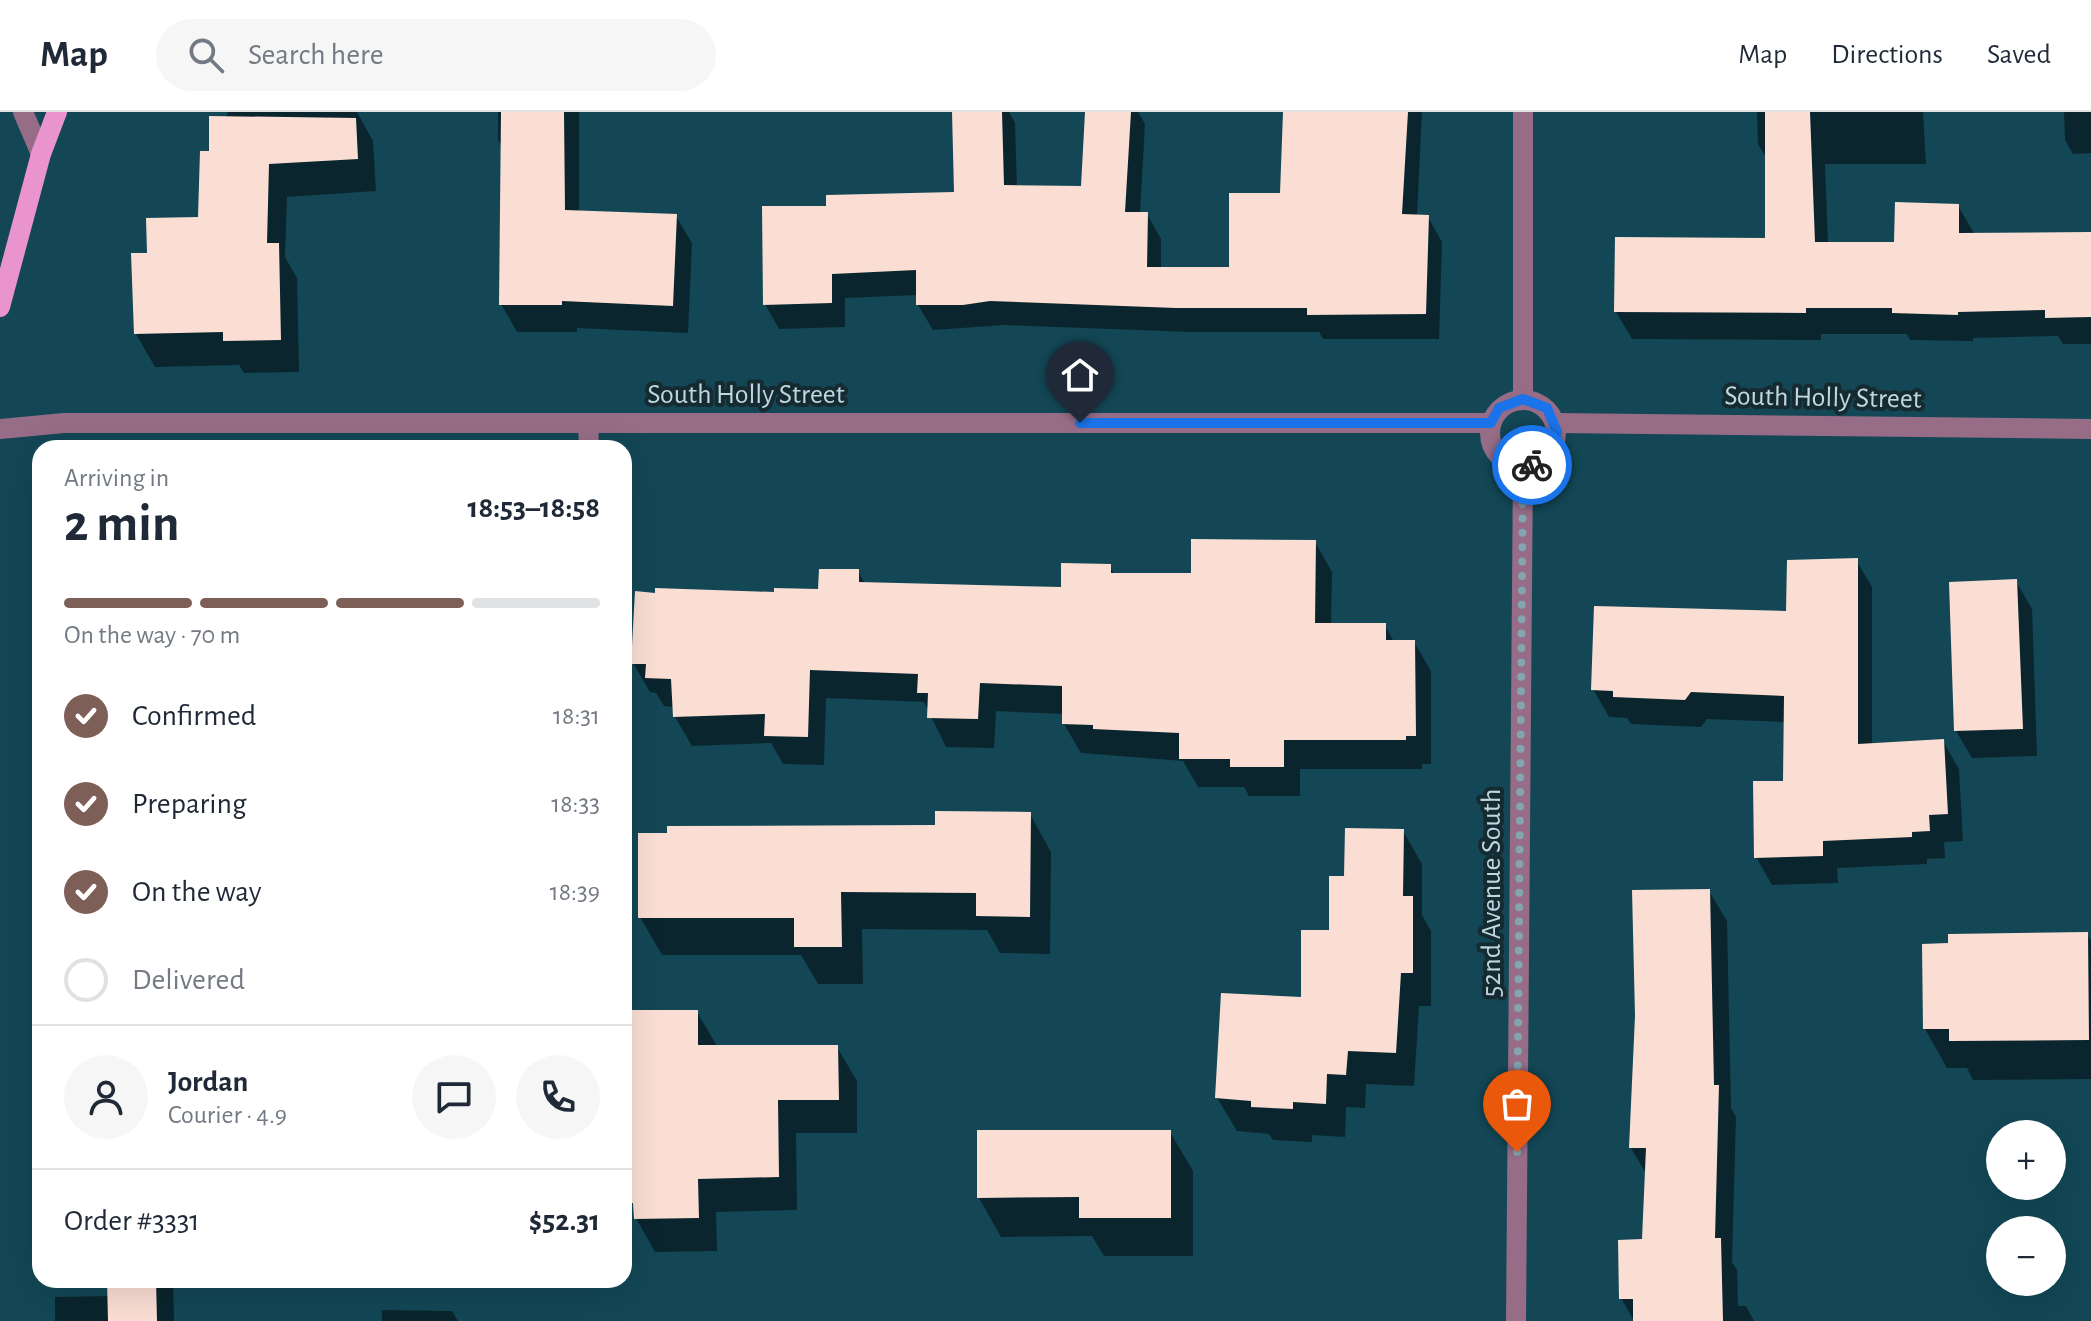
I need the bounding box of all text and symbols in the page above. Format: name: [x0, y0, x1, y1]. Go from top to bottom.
search box: [156, 19, 716, 91]
icon: search: [184, 33, 228, 77]
text: Map: [40, 36, 108, 74]
text: Search here: [248, 40, 384, 70]
text: Map: [1738, 41, 1787, 69]
text: Directions: [1831, 41, 1943, 69]
text: Saved: [1987, 41, 2051, 69]
pin: [1046, 341, 1114, 423]
icon: home: [1058, 353, 1102, 397]
street label: South Holly Street: [647, 381, 845, 409]
street label: South Holly Street: [1724, 382, 1922, 414]
courier: [1492, 425, 1572, 505]
icon: bike: [1510, 443, 1554, 487]
text: Arriving in: [64, 465, 169, 491]
text: 18:53–18:58: [468, 493, 600, 523]
text: 2 min: [64, 498, 179, 550]
text: On the way · 70 m: [64, 622, 240, 648]
icon: check: [64, 694, 108, 738]
text: Confirmed: [132, 701, 256, 731]
text: 18:31: [553, 703, 600, 729]
icon: check: [64, 782, 108, 826]
text: Preparing: [132, 789, 247, 819]
street label: 52nd Avenue South: [1478, 789, 1506, 997]
text: 18:33: [551, 791, 600, 817]
icon: check: [64, 870, 108, 914]
text: On the way: [132, 877, 261, 907]
text: 18:39: [550, 879, 600, 905]
text: Delivered: [132, 965, 245, 995]
button: person: [64, 1055, 148, 1139]
button: chat: [412, 1055, 496, 1139]
button: phone: [516, 1055, 600, 1139]
text: Jordan: [168, 1067, 248, 1097]
pin: [1483, 1070, 1551, 1152]
icon: bag: [1495, 1082, 1539, 1126]
text: Courier · 4.9: [168, 1102, 287, 1128]
map controls: [1986, 1120, 2066, 1296]
button: +: [1986, 1120, 2066, 1200]
text: Order #3331: [64, 1206, 200, 1236]
text: $52.31: [529, 1206, 600, 1236]
button: −: [1986, 1216, 2066, 1296]

